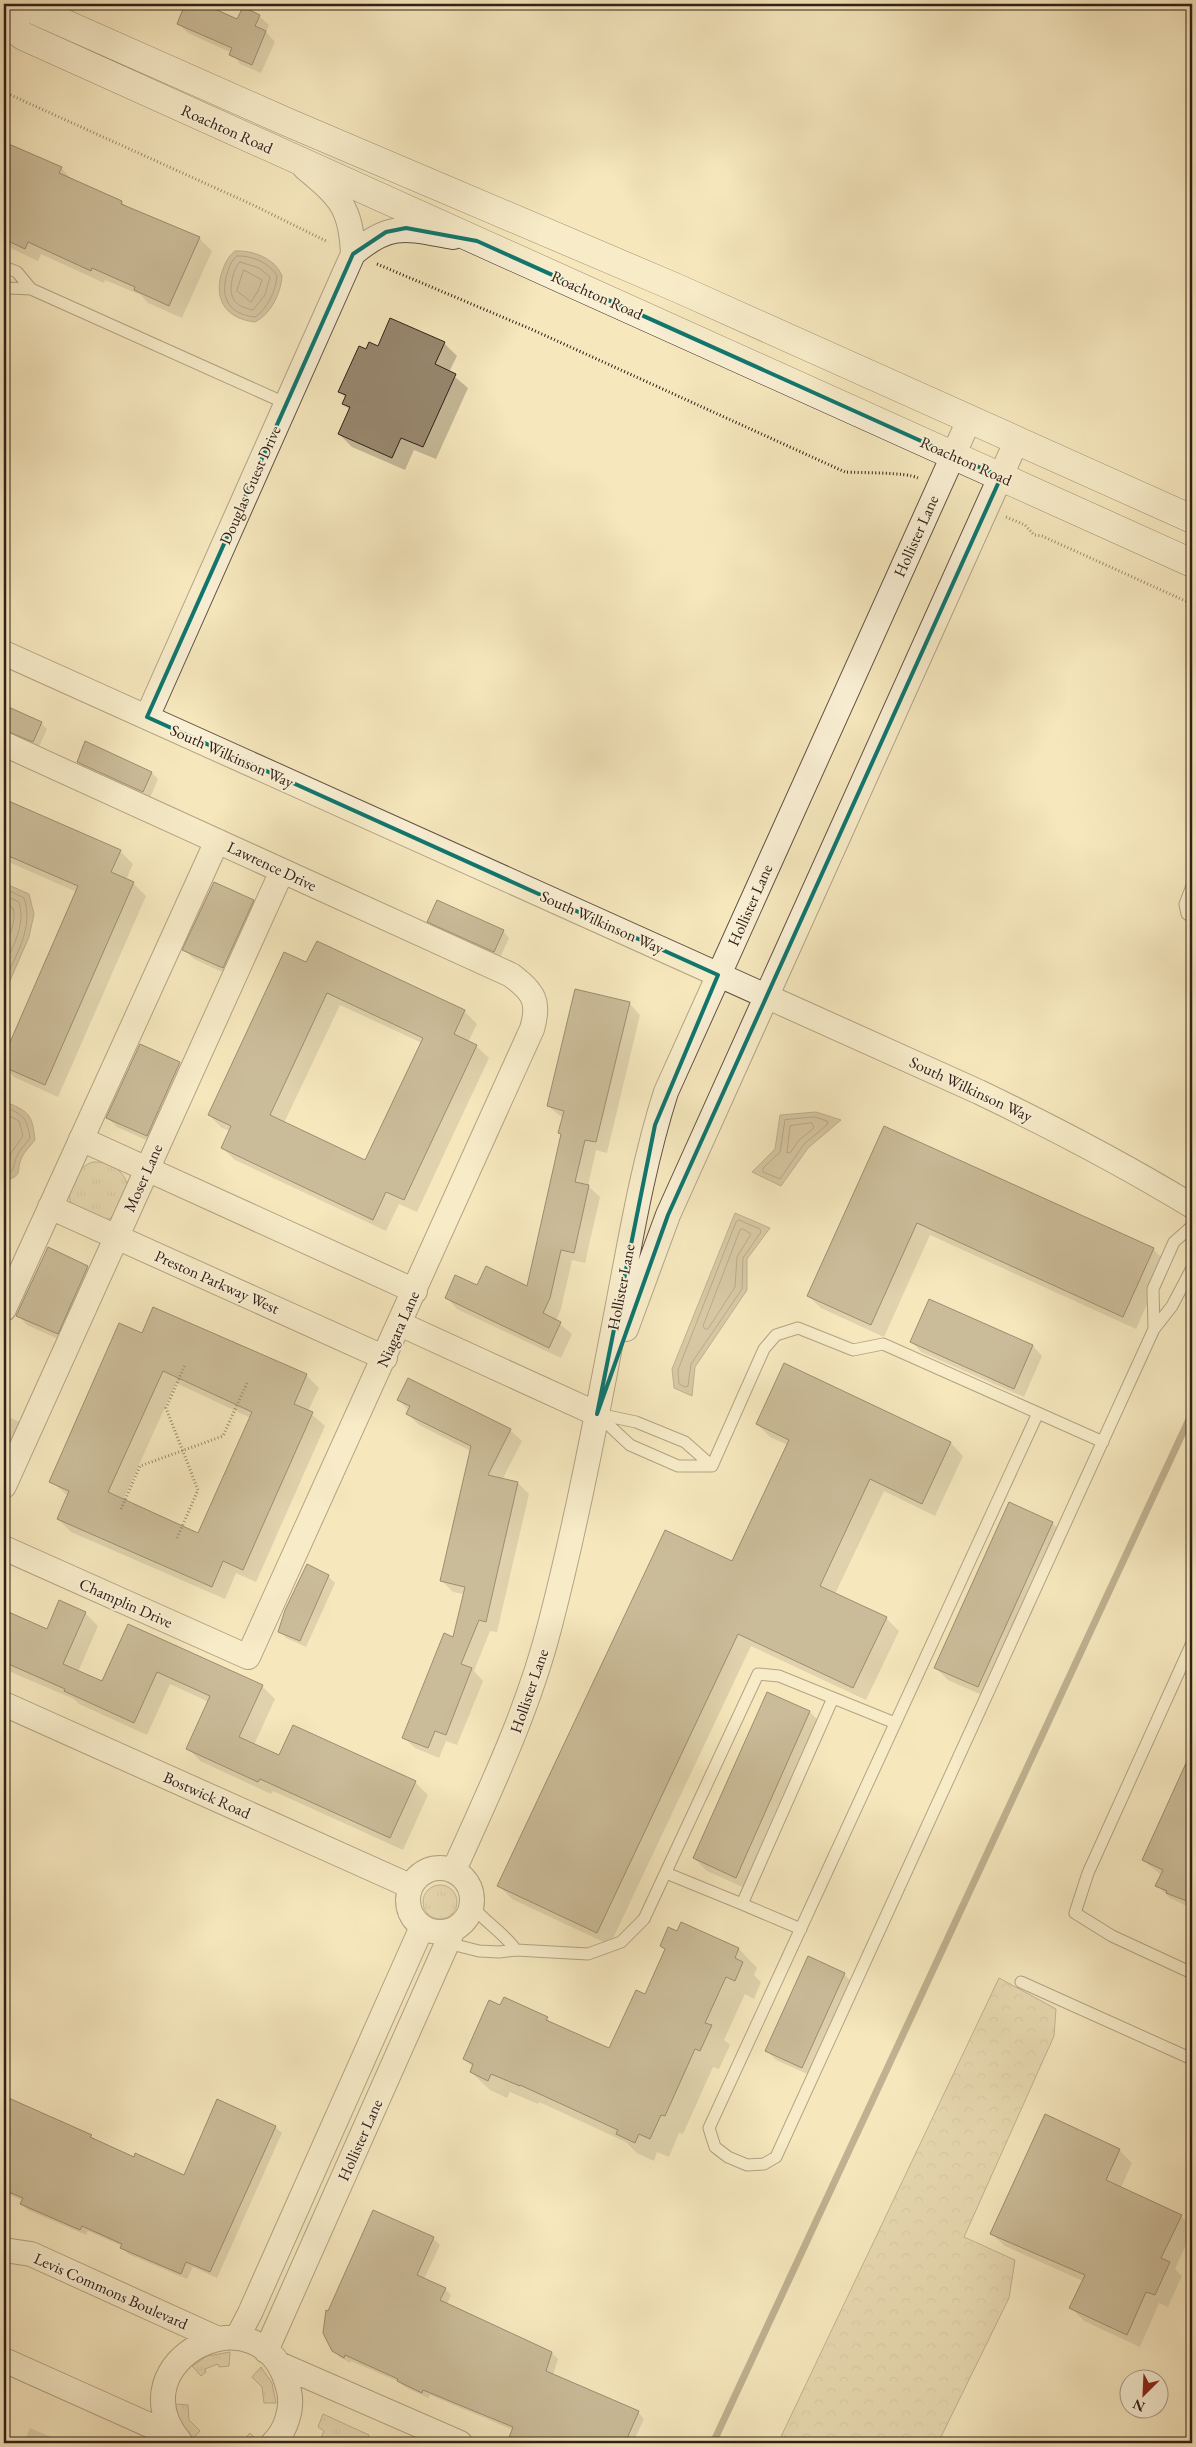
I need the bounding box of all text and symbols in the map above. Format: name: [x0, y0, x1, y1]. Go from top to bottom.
street label: Roachton Road: [178, 99, 277, 159]
street label: Roachton Road: [548, 265, 647, 325]
street label: Douglas Guest Drive: [214, 422, 286, 548]
street label: Roachton Road: [917, 431, 1016, 491]
street label: Hollister Lane: [889, 492, 943, 580]
street label: South Wilkinson Way: [167, 719, 298, 793]
street label: Lawrence Drive: [224, 836, 320, 896]
street label: Hollister Lane: [723, 861, 777, 949]
street label: South Wilkinson Way: [537, 885, 668, 959]
street label: South Wilkinson Way: [906, 1051, 1037, 1127]
street label: Moser Lane: [119, 1141, 167, 1215]
street label: Hollister Lane: [602, 1242, 640, 1332]
street label: Preston Parkway West: [151, 1245, 283, 1319]
street label: Niagara Lane: [372, 1287, 424, 1371]
street label: Champlin Drive: [76, 1573, 176, 1633]
street label: Hollister Lane: [505, 1646, 553, 1736]
street label: Bostwick Road: [160, 1766, 255, 1824]
street label: Hollister Lane: [333, 2096, 387, 2184]
street label: Levis Commons Boulevard: [31, 2248, 192, 2335]
north arrow: [1118, 2370, 1168, 2420]
text: N: [1129, 2395, 1148, 2416]

